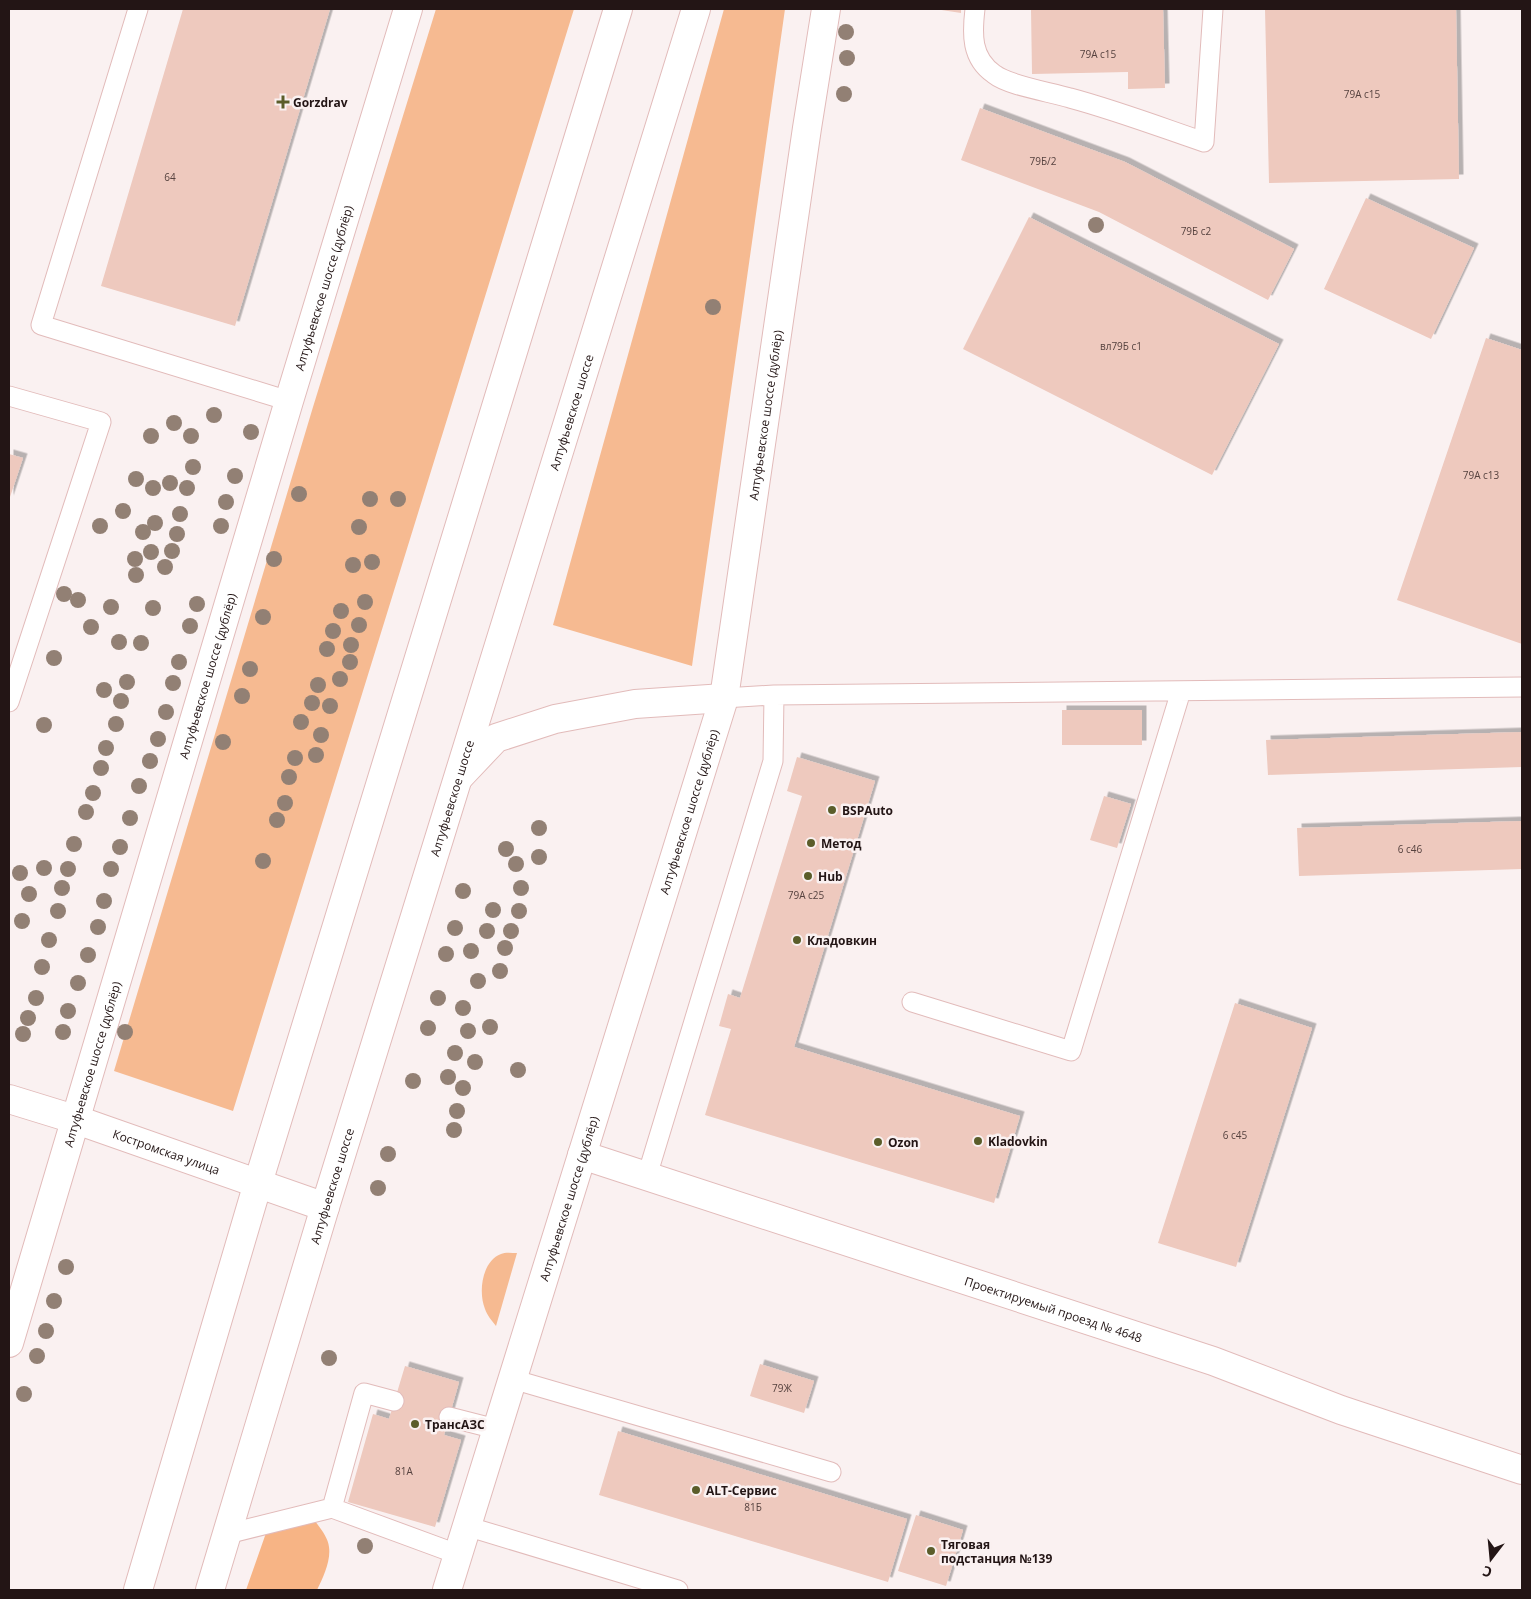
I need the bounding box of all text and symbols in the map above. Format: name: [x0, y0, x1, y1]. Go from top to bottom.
house number: 79А с15: [1080, 47, 1117, 61]
house number: 79А с15: [1344, 87, 1381, 101]
place label: Gorzdrav: [293, 94, 348, 111]
marker: Gorzdrav: [277, 96, 289, 108]
house number: 79Б/2: [1030, 154, 1057, 168]
house number: 64: [164, 170, 176, 184]
street label: Алтуфьевское шоссе (дублёр): [290, 203, 357, 373]
house number: 79Б с2: [1181, 224, 1212, 238]
street label: Алтуфьевское шоссе (дублёр): [744, 328, 786, 501]
house number: вл79Б с1: [1100, 339, 1142, 353]
street label: Алтуфьевское шоссе: [545, 352, 597, 472]
house number: 79A c13: [1463, 468, 1500, 482]
street label: Алтуфьевское шоссе (дублёр): [175, 591, 240, 761]
street label: Алтуфьевское шоссе (дублёр): [655, 727, 722, 896]
street label: Алтуфьевское шоссе: [426, 738, 478, 858]
place label: BSPAuto: [842, 802, 893, 819]
marker: BSPAuto: [826, 804, 838, 816]
place label: Метод: [821, 835, 861, 852]
marker: Метод: [805, 837, 817, 849]
house number: 6 с46: [1398, 842, 1423, 856]
place label: Hub: [818, 868, 843, 885]
marker: Hub: [802, 870, 814, 882]
house number: 79А с25: [788, 888, 825, 902]
place label: Кладовкин: [807, 932, 877, 949]
marker: Кладовкин: [791, 934, 803, 946]
street label: Алтуфьевское шоссе (дублёр): [59, 979, 125, 1149]
street label: Алтуфьевское шоссе (дублёр): [535, 1113, 602, 1283]
street label: Костромская улица: [111, 1125, 222, 1178]
street label: Алтуфьевское шоссе: [306, 1126, 358, 1246]
house number: 6 с45: [1223, 1128, 1248, 1142]
place label: Kladovkin: [988, 1133, 1048, 1150]
place label: Ozon: [888, 1134, 919, 1151]
marker: Kladovkin: [972, 1135, 984, 1147]
marker: Ozon: [872, 1136, 884, 1148]
street label: Проектируемый проезд № 4648: [962, 1272, 1145, 1346]
house number: 79Ж: [772, 1381, 793, 1395]
place label: ТрансАЗС: [425, 1416, 485, 1433]
marker: ТрансАЗС: [409, 1418, 421, 1430]
house number: 81А: [395, 1464, 414, 1478]
place label: ALT-Сервис: [706, 1482, 777, 1499]
marker: ALT-Сервис: [690, 1484, 702, 1496]
house number: 81Б: [744, 1500, 762, 1514]
north arrow: [1466, 1534, 1516, 1584]
place label: Тяговая подстанция №139: [941, 1536, 1052, 1567]
marker: Тяговая подстанция №139: [925, 1545, 937, 1557]
text: С: [1480, 1562, 1494, 1582]

